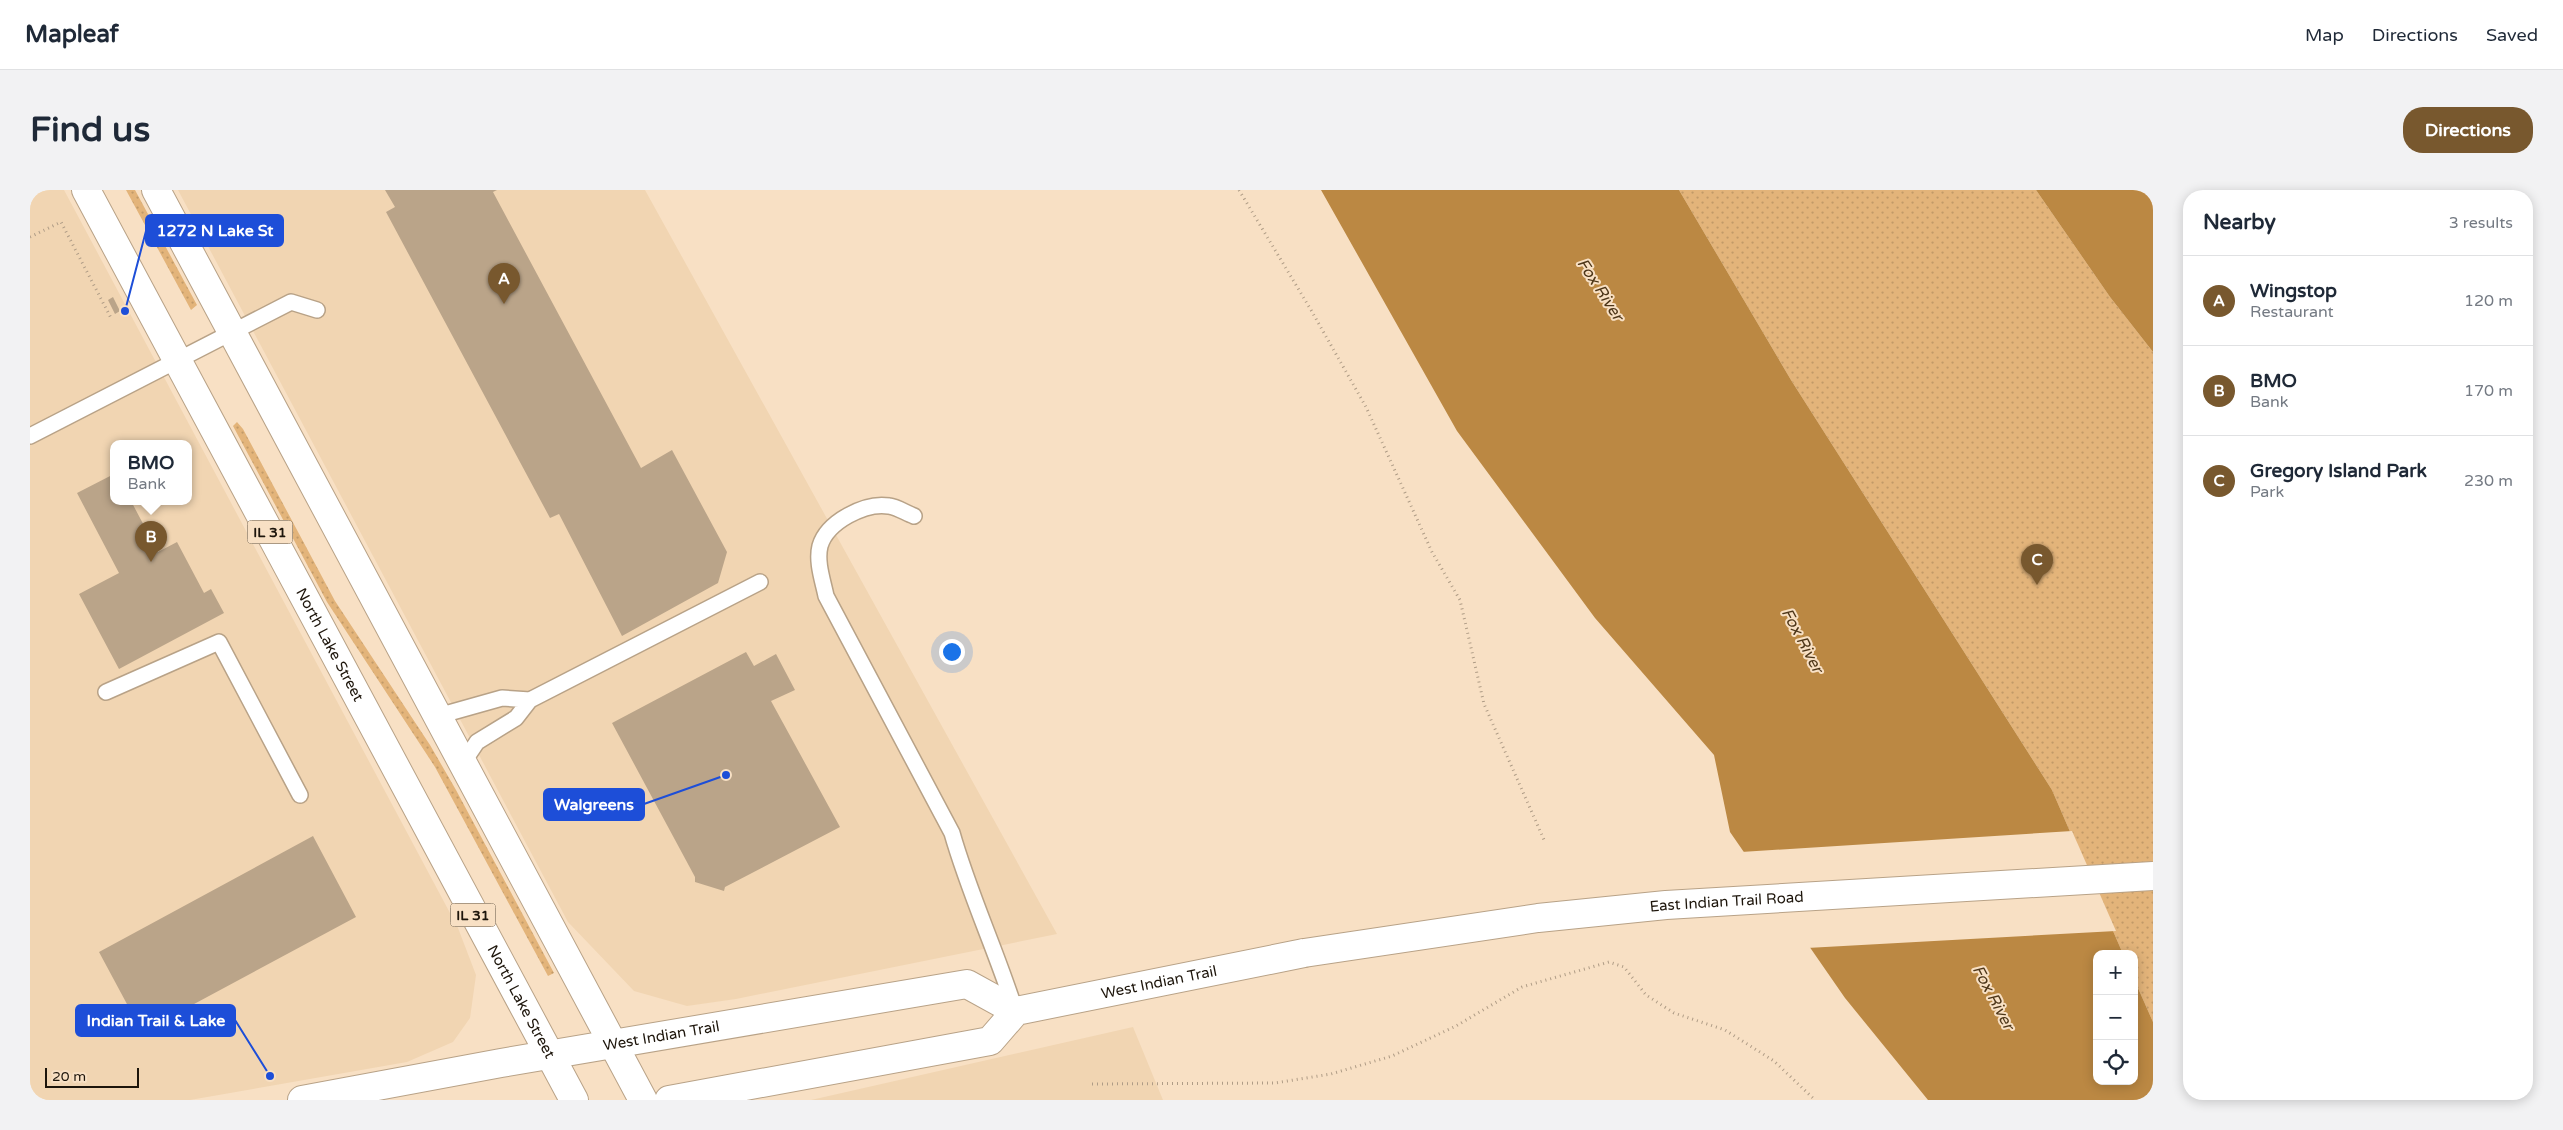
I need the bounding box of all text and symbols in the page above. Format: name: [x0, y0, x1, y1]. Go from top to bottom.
text: Mapleaf: [25, 20, 119, 49]
text: Map: [2305, 24, 2344, 46]
text: Directions: [2372, 24, 2458, 46]
text: Saved: [2486, 24, 2538, 46]
button: Directions: [2403, 107, 2533, 153]
text: Find us: [30, 109, 150, 151]
text: Nearby: [2203, 210, 2276, 235]
text: 3 results: [2449, 213, 2513, 233]
callout: 1272 N Lake St: [146, 215, 283, 246]
text: 1272 N Lake St: [157, 221, 274, 241]
water label: Fox River: [1573, 255, 1629, 326]
pin: A: [488, 263, 520, 304]
text: Wingstop: [2250, 280, 2337, 302]
text: A: [2213, 291, 2225, 311]
text: 120 m: [2464, 291, 2513, 311]
text: Restaurant: [2250, 302, 2334, 322]
text: BMO: [2250, 370, 2297, 392]
text: B: [2213, 381, 2225, 401]
text: 170 m: [2464, 381, 2513, 401]
text: Bank: [2250, 392, 2289, 412]
popup: [110, 440, 192, 505]
text: BMO: [128, 452, 174, 474]
text: Gregory Island Park: [2250, 460, 2427, 482]
text: C: [2213, 471, 2225, 491]
text: 230 m: [2464, 471, 2513, 491]
text: Bank: [128, 474, 166, 494]
text: Park: [2250, 482, 2284, 502]
pin: B: [135, 521, 167, 562]
road number: IL 31: [248, 521, 292, 544]
pin: C: [2021, 544, 2053, 585]
street label: North Lake Street: [292, 585, 368, 705]
water label: Fox River: [1777, 605, 1828, 678]
your location: [939, 639, 965, 665]
callout: Walgreens: [544, 789, 644, 820]
text: Walgreens: [554, 795, 634, 815]
street label: East Indian Trail Road: [1649, 888, 1804, 916]
road number: IL 31: [450, 904, 496, 926]
street label: North Lake Street: [484, 942, 559, 1062]
map controls: [2093, 950, 2138, 1085]
button: +: [2093, 950, 2138, 995]
street label: West Indian Trail: [1100, 962, 1219, 1003]
water label: Fox River: [1968, 962, 2019, 1035]
button: −: [2093, 995, 2138, 1040]
callout: Indian Trail & Lake: [76, 1005, 235, 1036]
text: Indian Trail & Lake: [87, 1011, 225, 1031]
street label: West Indian Trail: [602, 1017, 721, 1055]
button: locate: [2093, 1040, 2138, 1085]
scale bar: [45, 1065, 139, 1088]
text: 20 m: [52, 1068, 86, 1085]

